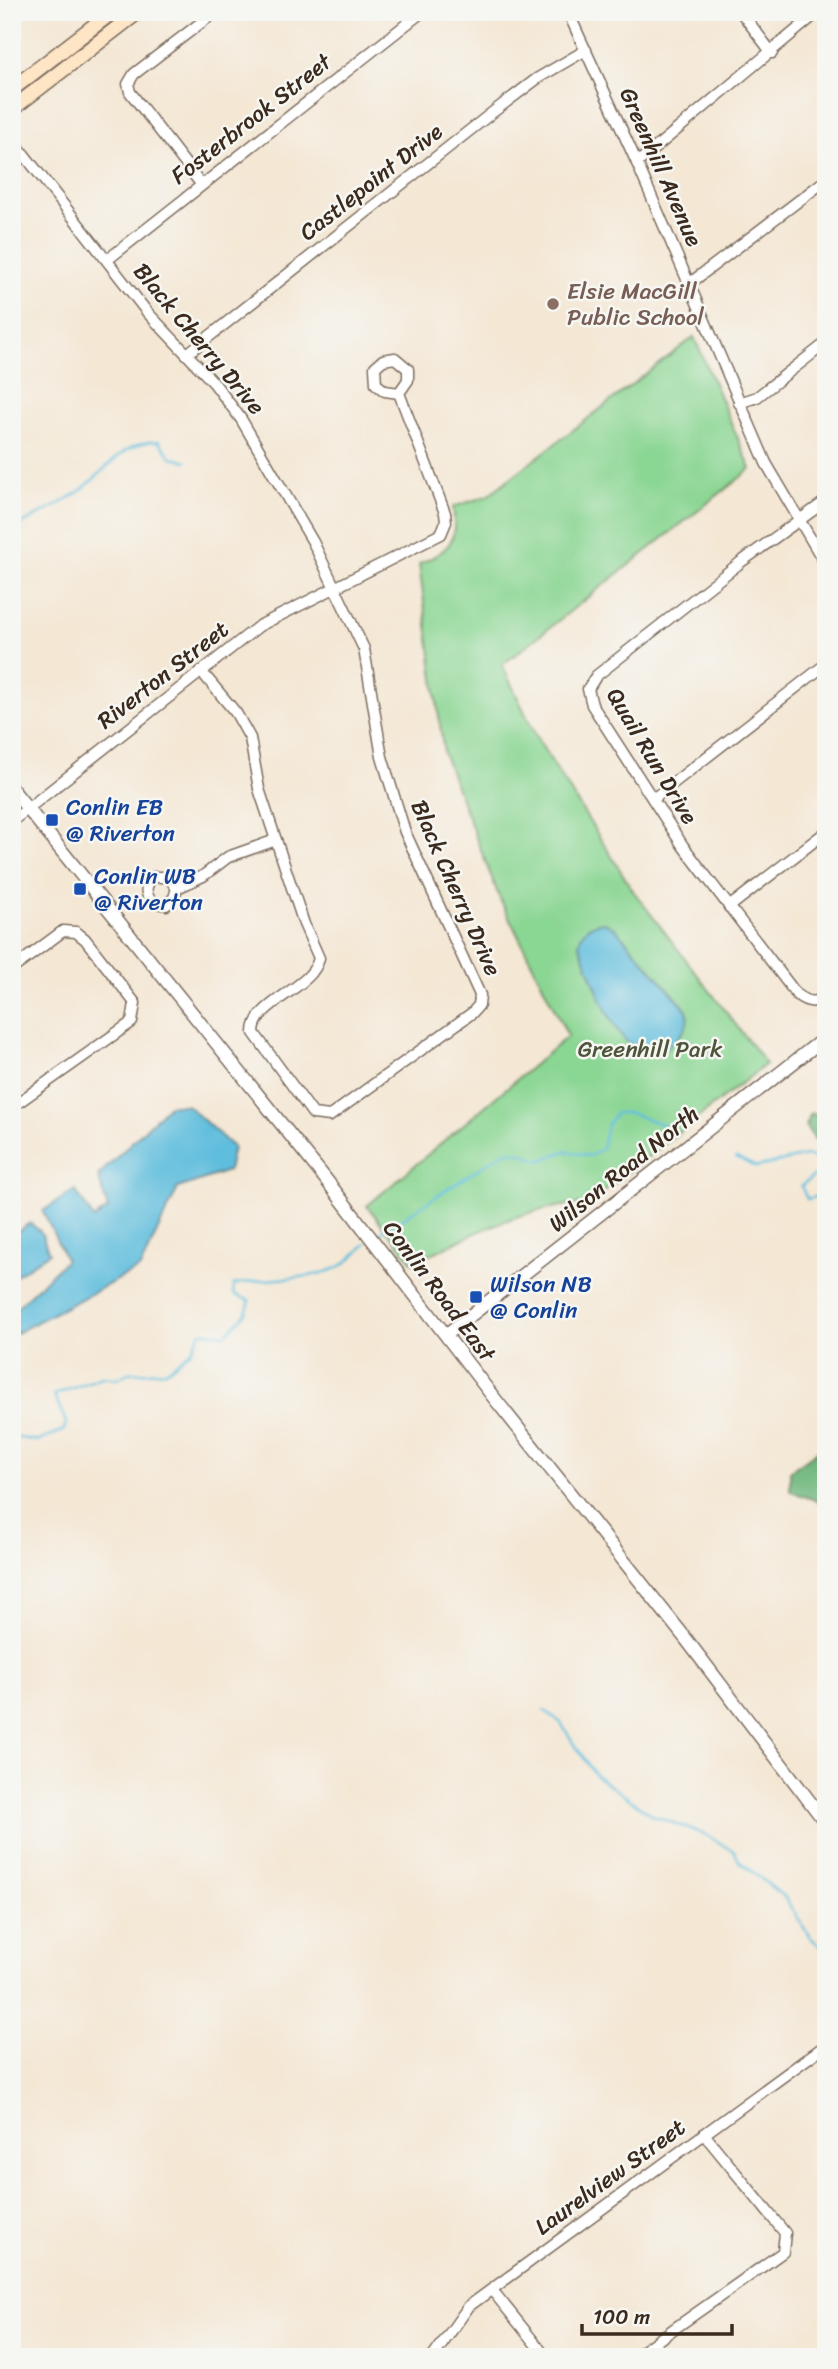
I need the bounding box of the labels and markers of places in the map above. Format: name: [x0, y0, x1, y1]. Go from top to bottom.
place label: Elsie MacGill Public School: [567, 271, 704, 338]
marker: Elsie MacGill Public School: [545, 296, 561, 312]
place label: Conlin EB @ Riverton: [66, 787, 175, 854]
marker: Conlin EB @ Riverton: [44, 812, 60, 828]
place label: Conlin WB @ Riverton: [94, 856, 203, 923]
marker: Conlin WB @ Riverton: [72, 881, 88, 897]
place label: Wilson NB @ Conlin: [490, 1264, 592, 1331]
marker: Wilson NB @ Conlin: [468, 1289, 484, 1305]

